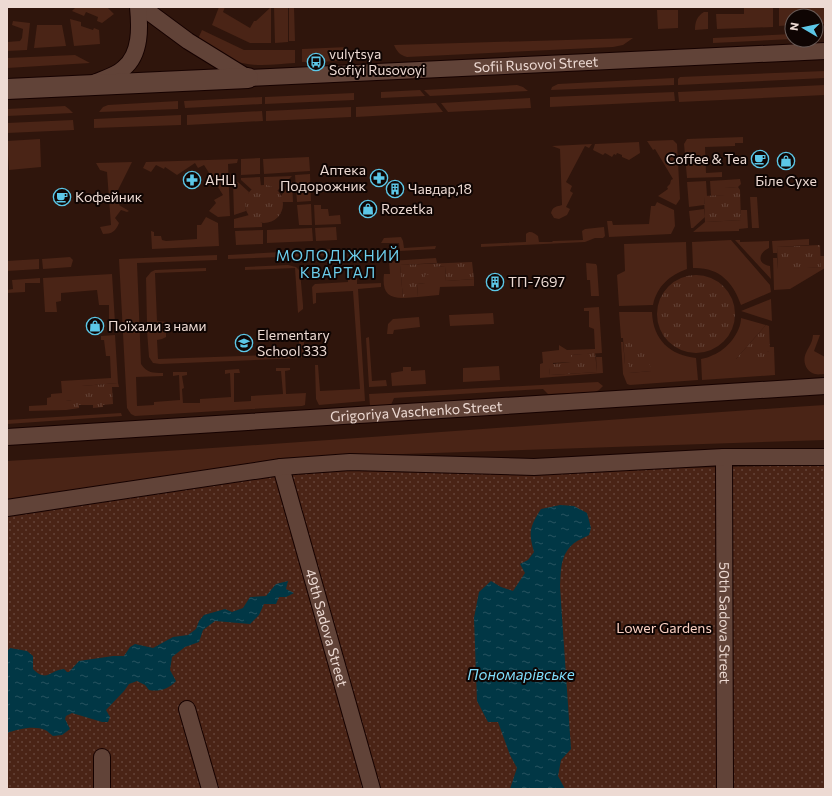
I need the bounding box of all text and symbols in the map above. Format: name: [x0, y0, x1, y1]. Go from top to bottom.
north arrow: [784, 8, 824, 48]
text: N: [787, 21, 801, 31]
place label: vulytsya Sofiyi Rusovoyi: [329, 45, 426, 78]
bus stop icon: vulytsya Sofiyi Rusovoyi: [306, 52, 326, 72]
street label: Sofii Rusovoi Street: [473, 53, 599, 75]
cafe icon: Coffee & Tea: [750, 149, 770, 169]
place label: Coffee & Tea: [666, 150, 747, 167]
shop icon: Біле Сухе: [776, 151, 796, 171]
place label: Аптека Подорожник: [280, 161, 367, 194]
pharmacy icon: Аптека Подорожник: [369, 168, 389, 188]
pharmacy icon: АНЦ: [182, 170, 202, 190]
place label: АНЦ: [205, 171, 236, 188]
place label: Біле Сухе: [755, 172, 817, 189]
building icon: Чавдар,18: [385, 179, 405, 199]
place label: Чавдар,18: [408, 180, 472, 197]
cafe icon: Кофейник: [52, 187, 72, 207]
place label: Кофейник: [75, 188, 143, 205]
shop icon: Rozetka: [358, 199, 378, 219]
place label: Rozetka: [381, 200, 433, 217]
district label: МОЛОДІЖНИЙ КВАРТАЛ: [276, 246, 400, 281]
building icon: ТП-7697: [485, 272, 505, 292]
place label: ТП-7697: [508, 273, 565, 290]
shop icon: Поїхали з нами: [85, 316, 105, 336]
place label: Поїхали з нами: [108, 317, 207, 334]
place label: Elementary School 333: [257, 326, 330, 359]
school or university icon: Elementary School 333: [234, 333, 254, 353]
street label: Grigoriya Vaschenko Street: [330, 397, 503, 425]
street label: 50th Sadova Street: [716, 562, 734, 684]
street label: 49th Sadova Street: [302, 567, 352, 689]
park label: Lower Gardens: [616, 619, 712, 636]
water label: Пономарівське: [467, 665, 575, 683]

